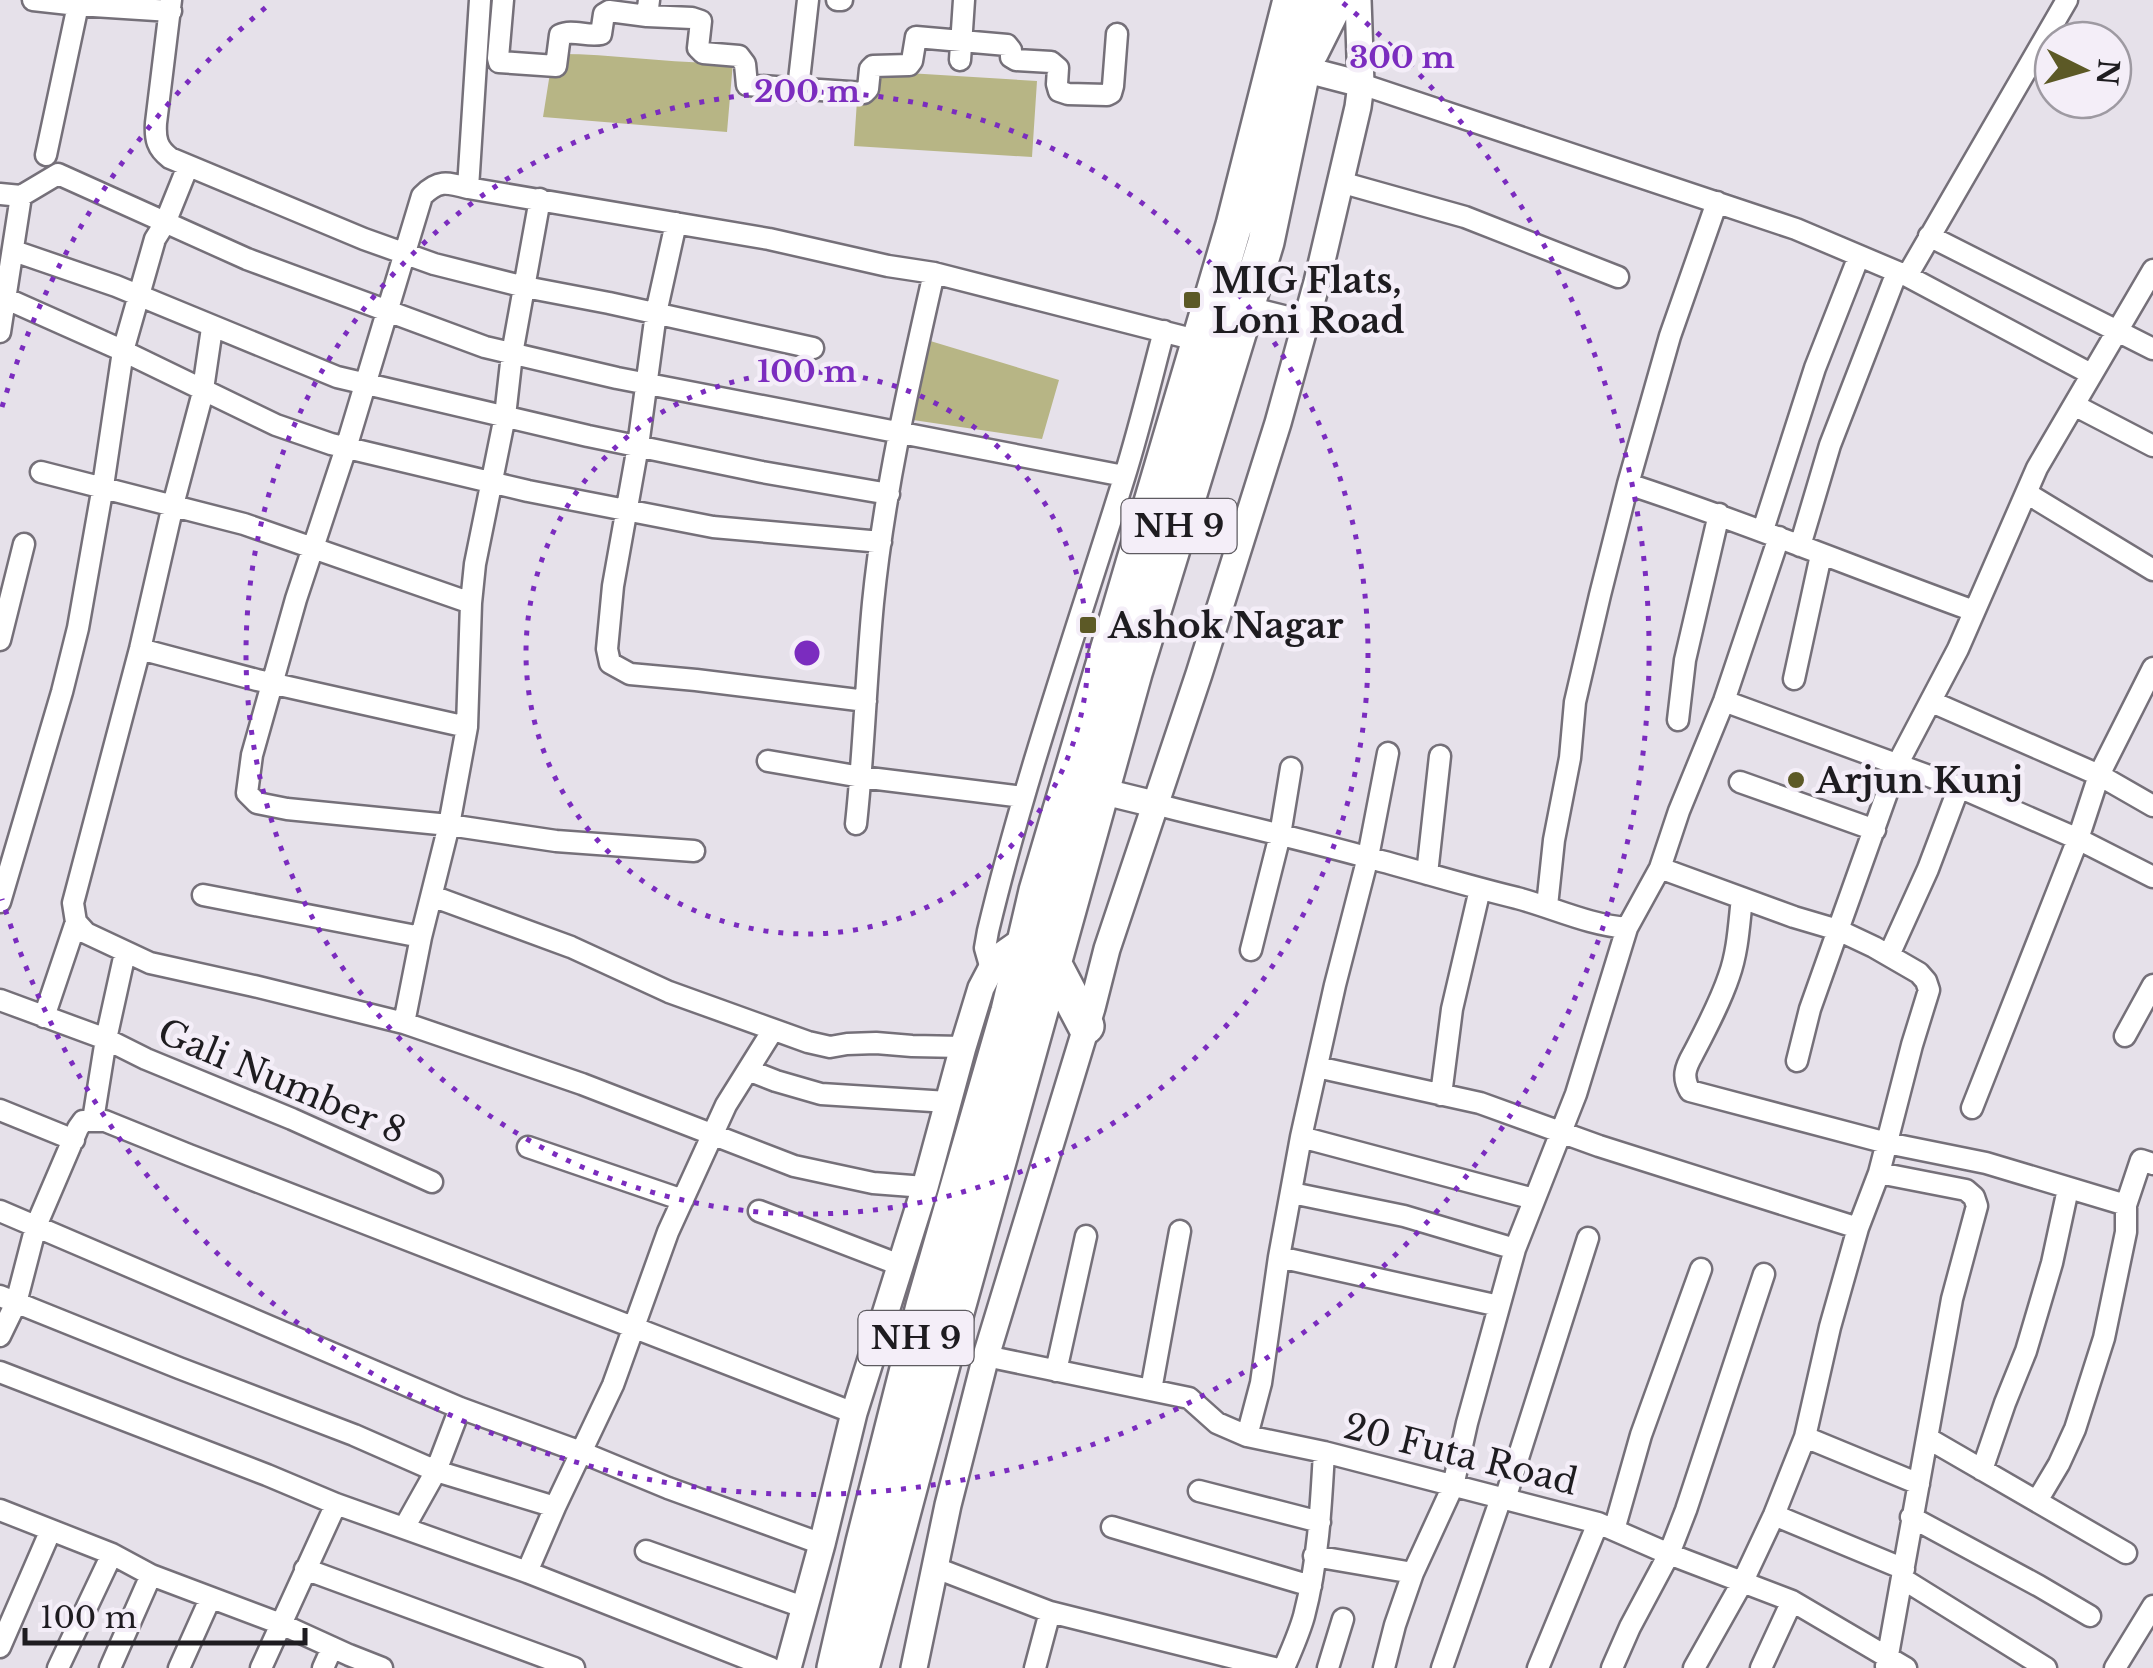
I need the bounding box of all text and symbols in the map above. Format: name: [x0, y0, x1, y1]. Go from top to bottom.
north arrow: [2033, 20, 2133, 120]
text: 300 m: [1349, 39, 1455, 76]
text: N: [2089, 57, 2126, 87]
text: 200 m: [754, 73, 860, 110]
place label: MIG Flats, Loni Road: [1212, 259, 1405, 342]
marker: MIG Flats, Loni Road: [1181, 289, 1203, 311]
text: 100 m: [757, 353, 857, 390]
road number: NH 9: [1122, 499, 1236, 553]
place label: Ashok Nagar: [1107, 604, 1344, 647]
marker: Ashok Nagar: [1077, 614, 1099, 636]
centre of rings: [789, 635, 825, 671]
place label: Arjun Kunj: [1815, 759, 2023, 802]
marker: Arjun Kunj: [1785, 769, 1807, 791]
street label: Gali Number 8: [152, 1009, 412, 1153]
road number: NH 9: [858, 1311, 974, 1365]
street label: 20 Futa Road: [1340, 1404, 1582, 1504]
scale bar: [25, 1583, 305, 1645]
text: 100 m: [40, 1599, 137, 1636]

